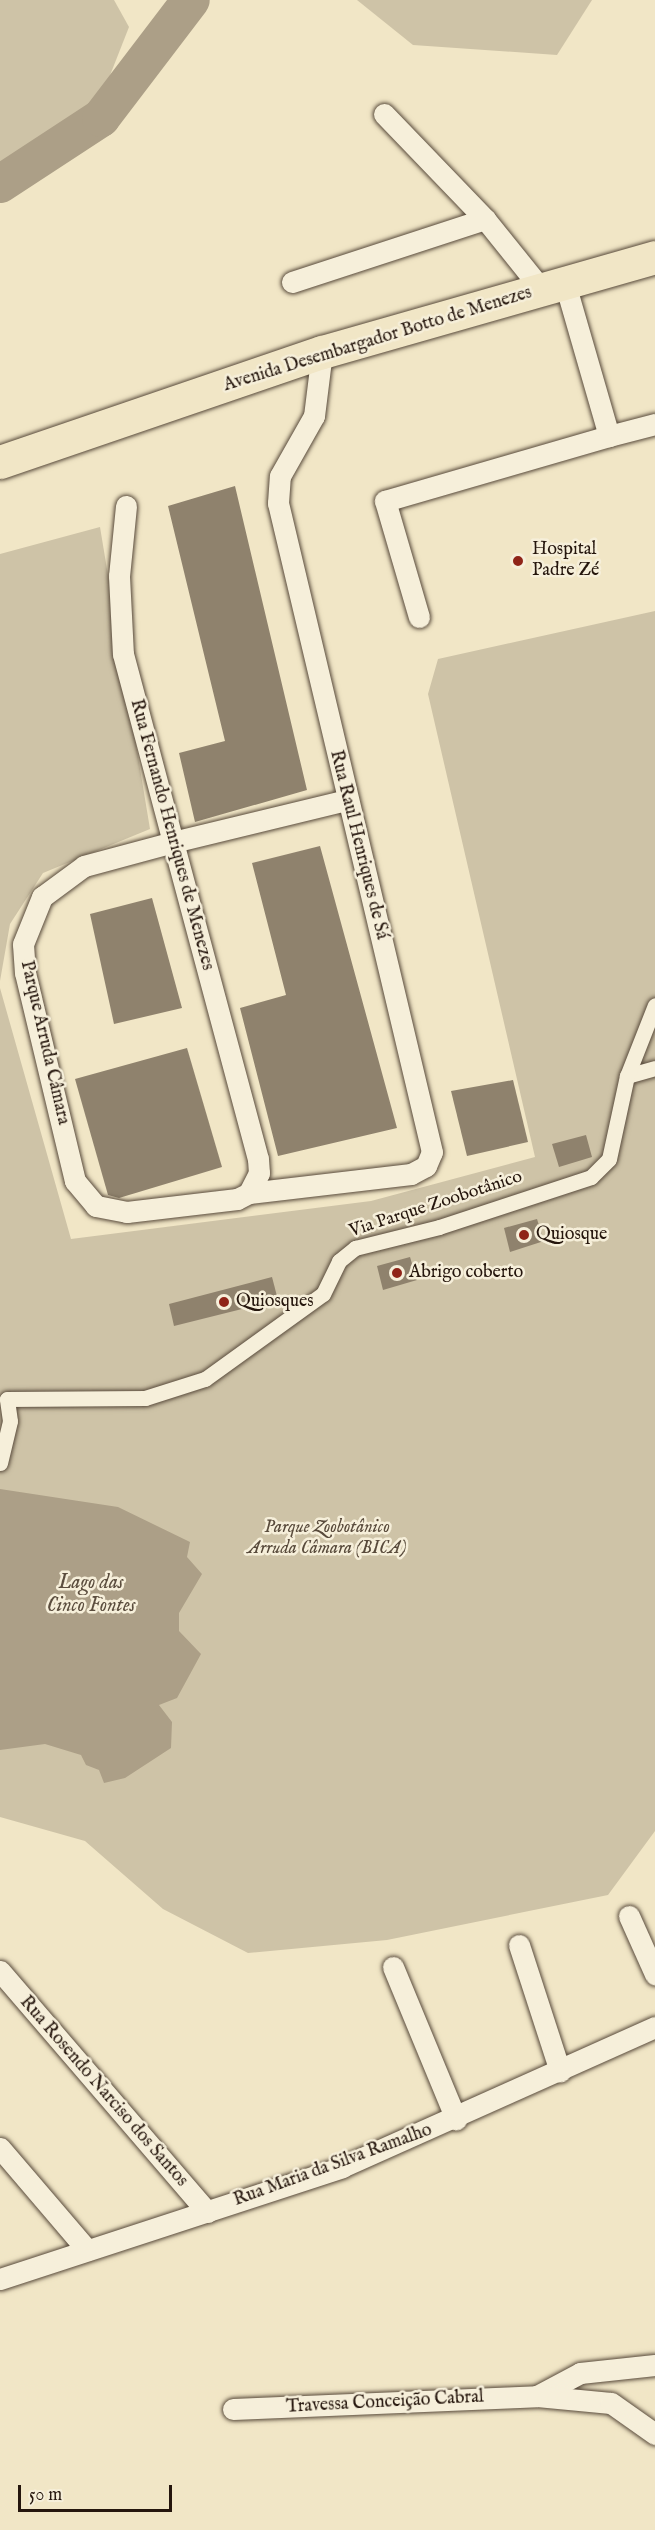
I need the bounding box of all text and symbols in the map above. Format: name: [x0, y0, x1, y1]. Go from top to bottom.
street label: Avenida Desembargador Botto de Menezes: [221, 283, 535, 397]
place label: Hospital Padre Zé: [532, 540, 599, 582]
marker: Hospital Padre Zé: [509, 552, 527, 570]
street label: Rua Fernando Henriques de Menezes: [124, 697, 218, 973]
street label: Rua Raul Henriques de Sá: [324, 748, 392, 942]
street label: Parque Arruda Câmara: [15, 959, 73, 1127]
street label: Via Parque Zoobotânico: [347, 1167, 525, 1243]
place label: Quiosque: [536, 1224, 607, 1246]
marker: Quiosque: [517, 1228, 531, 1242]
place label: Abrigo coberto: [409, 1262, 523, 1284]
marker: Abrigo coberto: [390, 1266, 404, 1280]
place label: Quiosques: [236, 1291, 314, 1313]
marker: Quiosques: [217, 1295, 231, 1309]
park label: Parque Zoobotânico Arruda Câmara (BICA): [247, 1518, 407, 1561]
water label: Lago das Cinco Fontes: [47, 1571, 135, 1618]
street label: Rua Rosendo Narciso dos Santos: [14, 1992, 192, 2192]
street label: Rua Maria da Silva Ramalho: [231, 2120, 435, 2212]
street label: Travessa Conceição Cabral: [286, 2387, 484, 2419]
scale bar: [21, 2473, 176, 2511]
text: 50 m: [29, 2484, 62, 2507]

